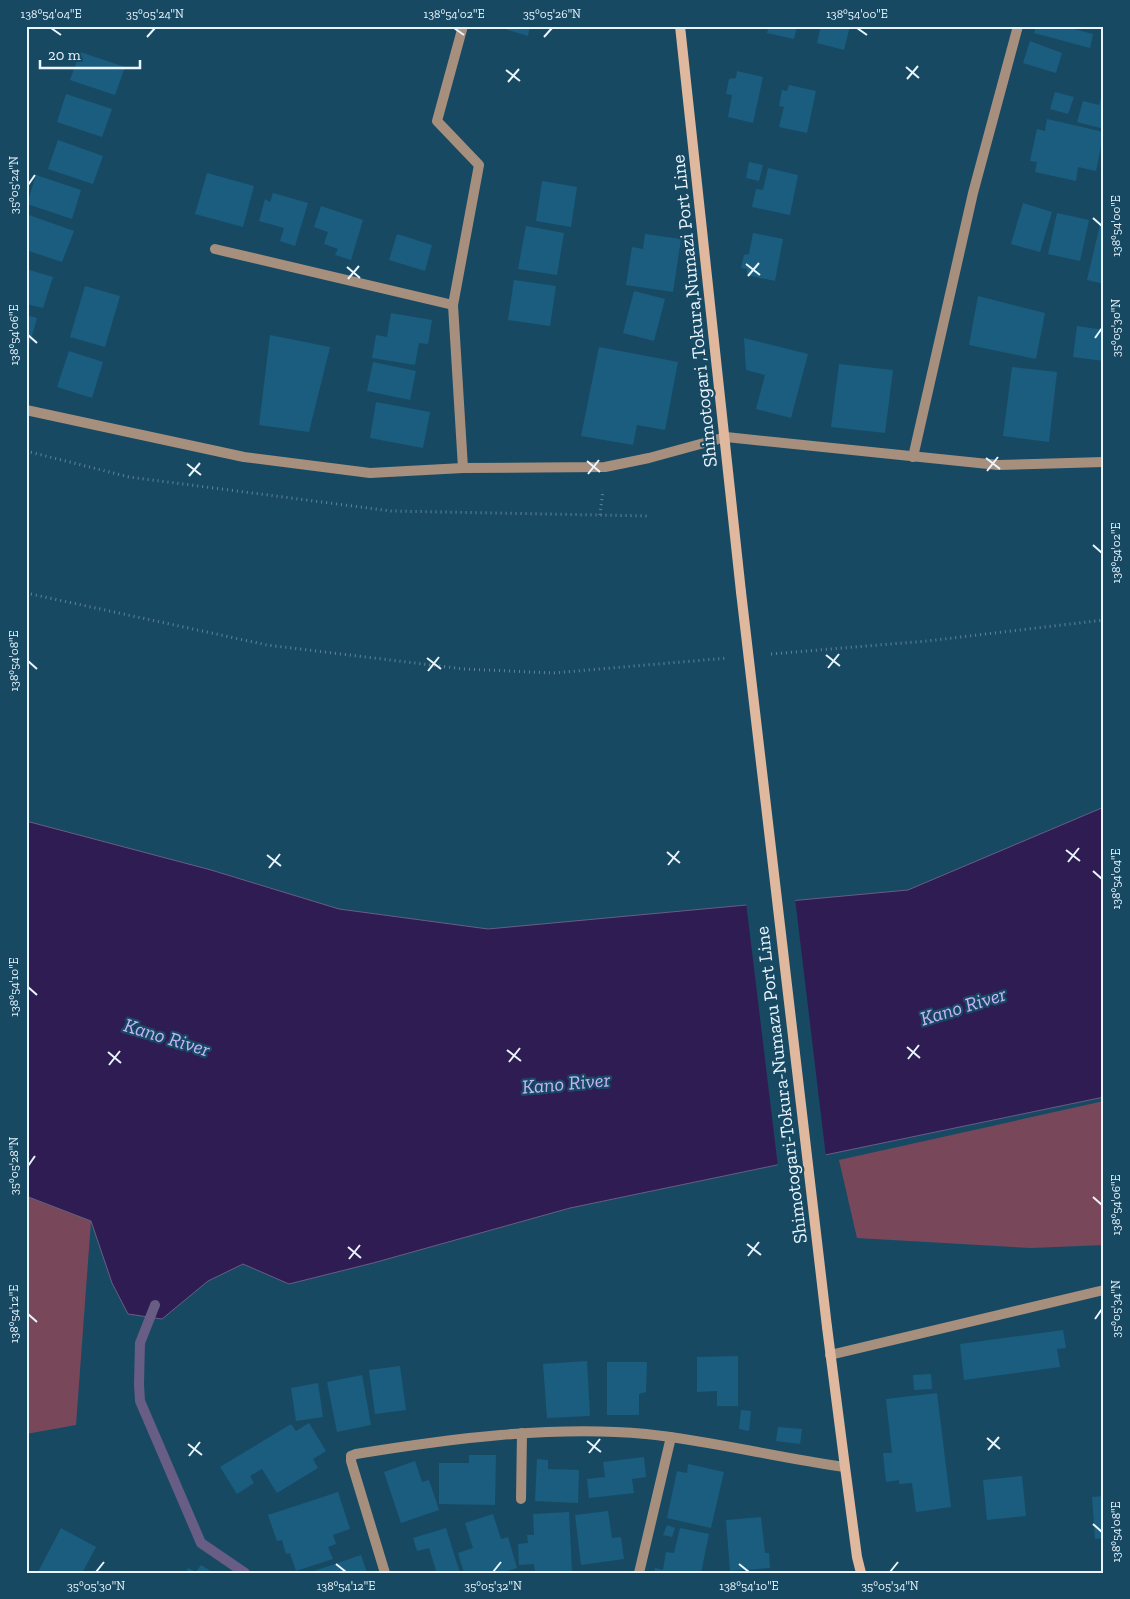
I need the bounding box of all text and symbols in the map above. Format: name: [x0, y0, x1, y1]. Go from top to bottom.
text: 138°54'04"E: [21, 7, 81, 21]
text: 35°05'24"N: [126, 7, 184, 21]
text: 138°54'02"E: [424, 7, 484, 21]
text: 35°05'26"N: [523, 7, 581, 21]
text: 138°54'00"E: [826, 7, 888, 21]
scale bar: [40, 38, 140, 70]
text: 20 m: [48, 46, 81, 64]
street label: Shimotogari ,Tokura,Numazi Port Line: [666, 153, 722, 468]
text: 35°05'24"N: [7, 156, 21, 214]
text: 138°54'00"E: [1109, 195, 1123, 257]
text: 35°05'30"N: [1109, 299, 1123, 357]
text: 138°54'06"E: [7, 304, 21, 366]
text: 138°54'02"E: [1109, 523, 1123, 583]
text: 138°54'08"E: [7, 630, 21, 692]
text: 138°54'04"E: [1109, 849, 1123, 909]
street label: Shimotogari-Tokura-Numazu Port Line: [750, 925, 812, 1245]
text: 138°54'10"E: [7, 957, 21, 1017]
water label: Kano River: [917, 982, 1009, 1030]
water label: Kano River: [121, 1013, 213, 1061]
water label: Kano River: [521, 1067, 611, 1099]
text: 35°05'28"N: [7, 1137, 21, 1195]
text: 138°54'06"E: [1109, 1174, 1123, 1236]
text: 35°05'34"N: [1109, 1280, 1123, 1338]
text: 138°54'12"E: [7, 1285, 21, 1343]
text: 138°54'08"E: [1109, 1501, 1123, 1563]
text: 35°05'30"N: [67, 1579, 125, 1593]
text: 138°54'12"E: [317, 1579, 375, 1593]
text: 35°05'32"N: [464, 1579, 522, 1593]
text: 138°54'10"E: [719, 1579, 779, 1593]
text: 35°05'34"N: [861, 1579, 919, 1593]

